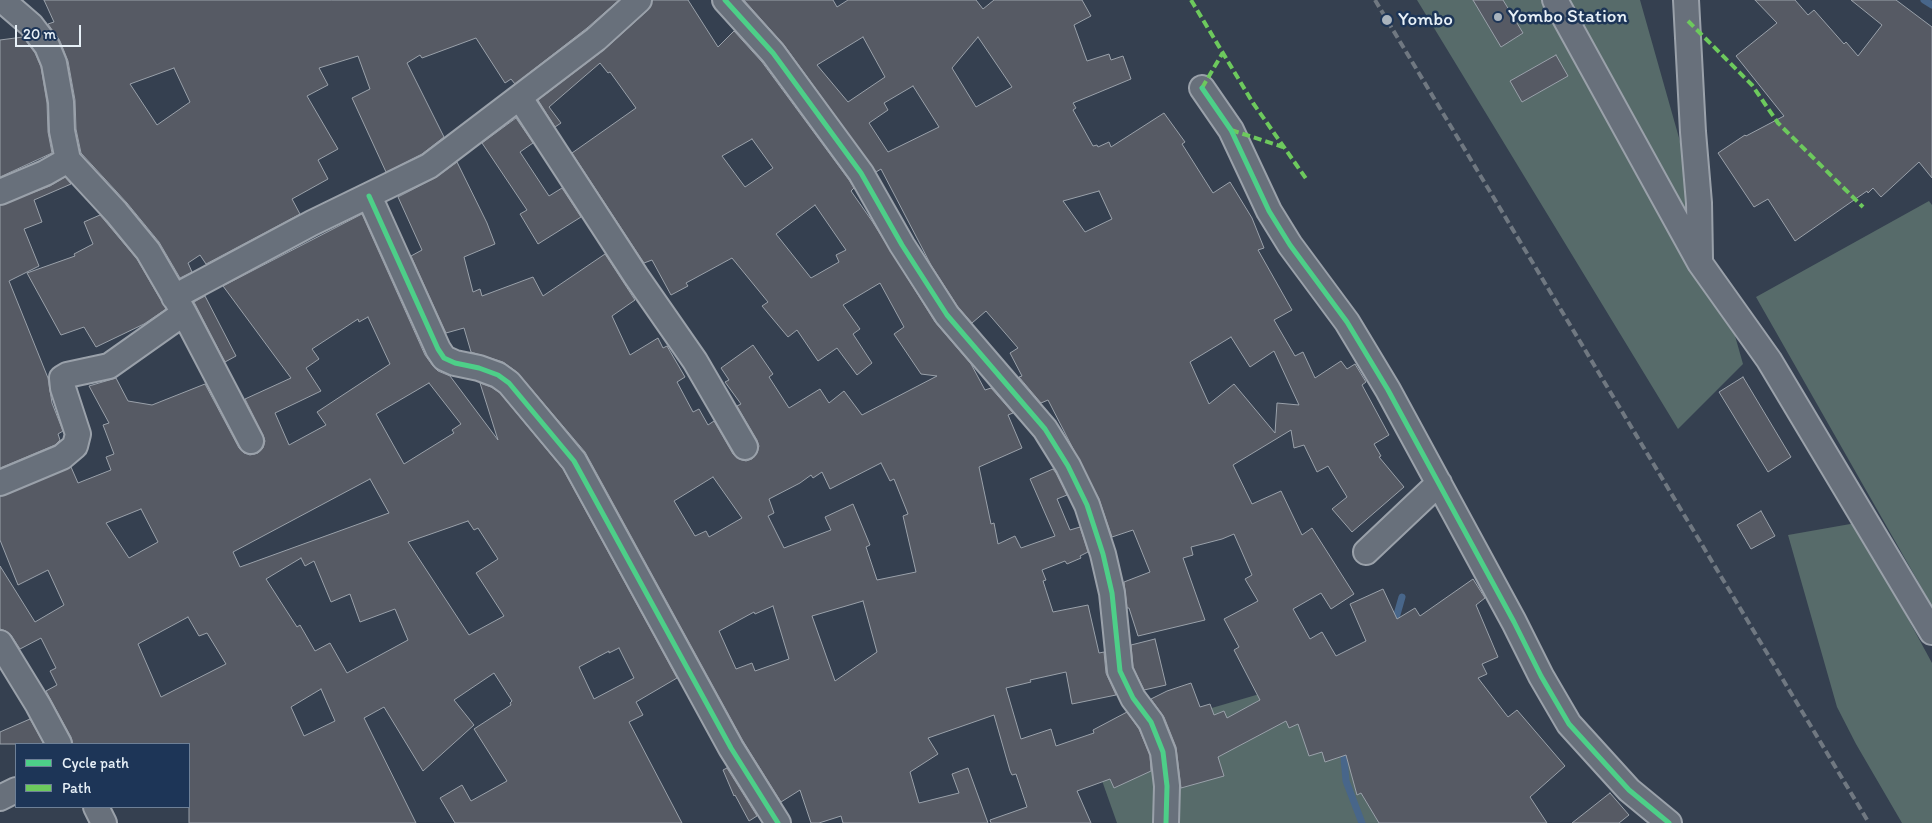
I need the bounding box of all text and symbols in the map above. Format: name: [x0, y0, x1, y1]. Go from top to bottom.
place label: Yombo Station: [1508, 6, 1627, 28]
place label: Yombo: [1398, 9, 1453, 31]
marker: Yombo Station: [1492, 11, 1504, 23]
marker: Yombo: [1380, 13, 1394, 27]
scale bar: [18, 15, 84, 47]
text: 20 m: [23, 25, 56, 43]
legend: [15, 743, 190, 808]
text: Cycle path: [62, 754, 129, 772]
text: Path: [62, 779, 91, 797]

